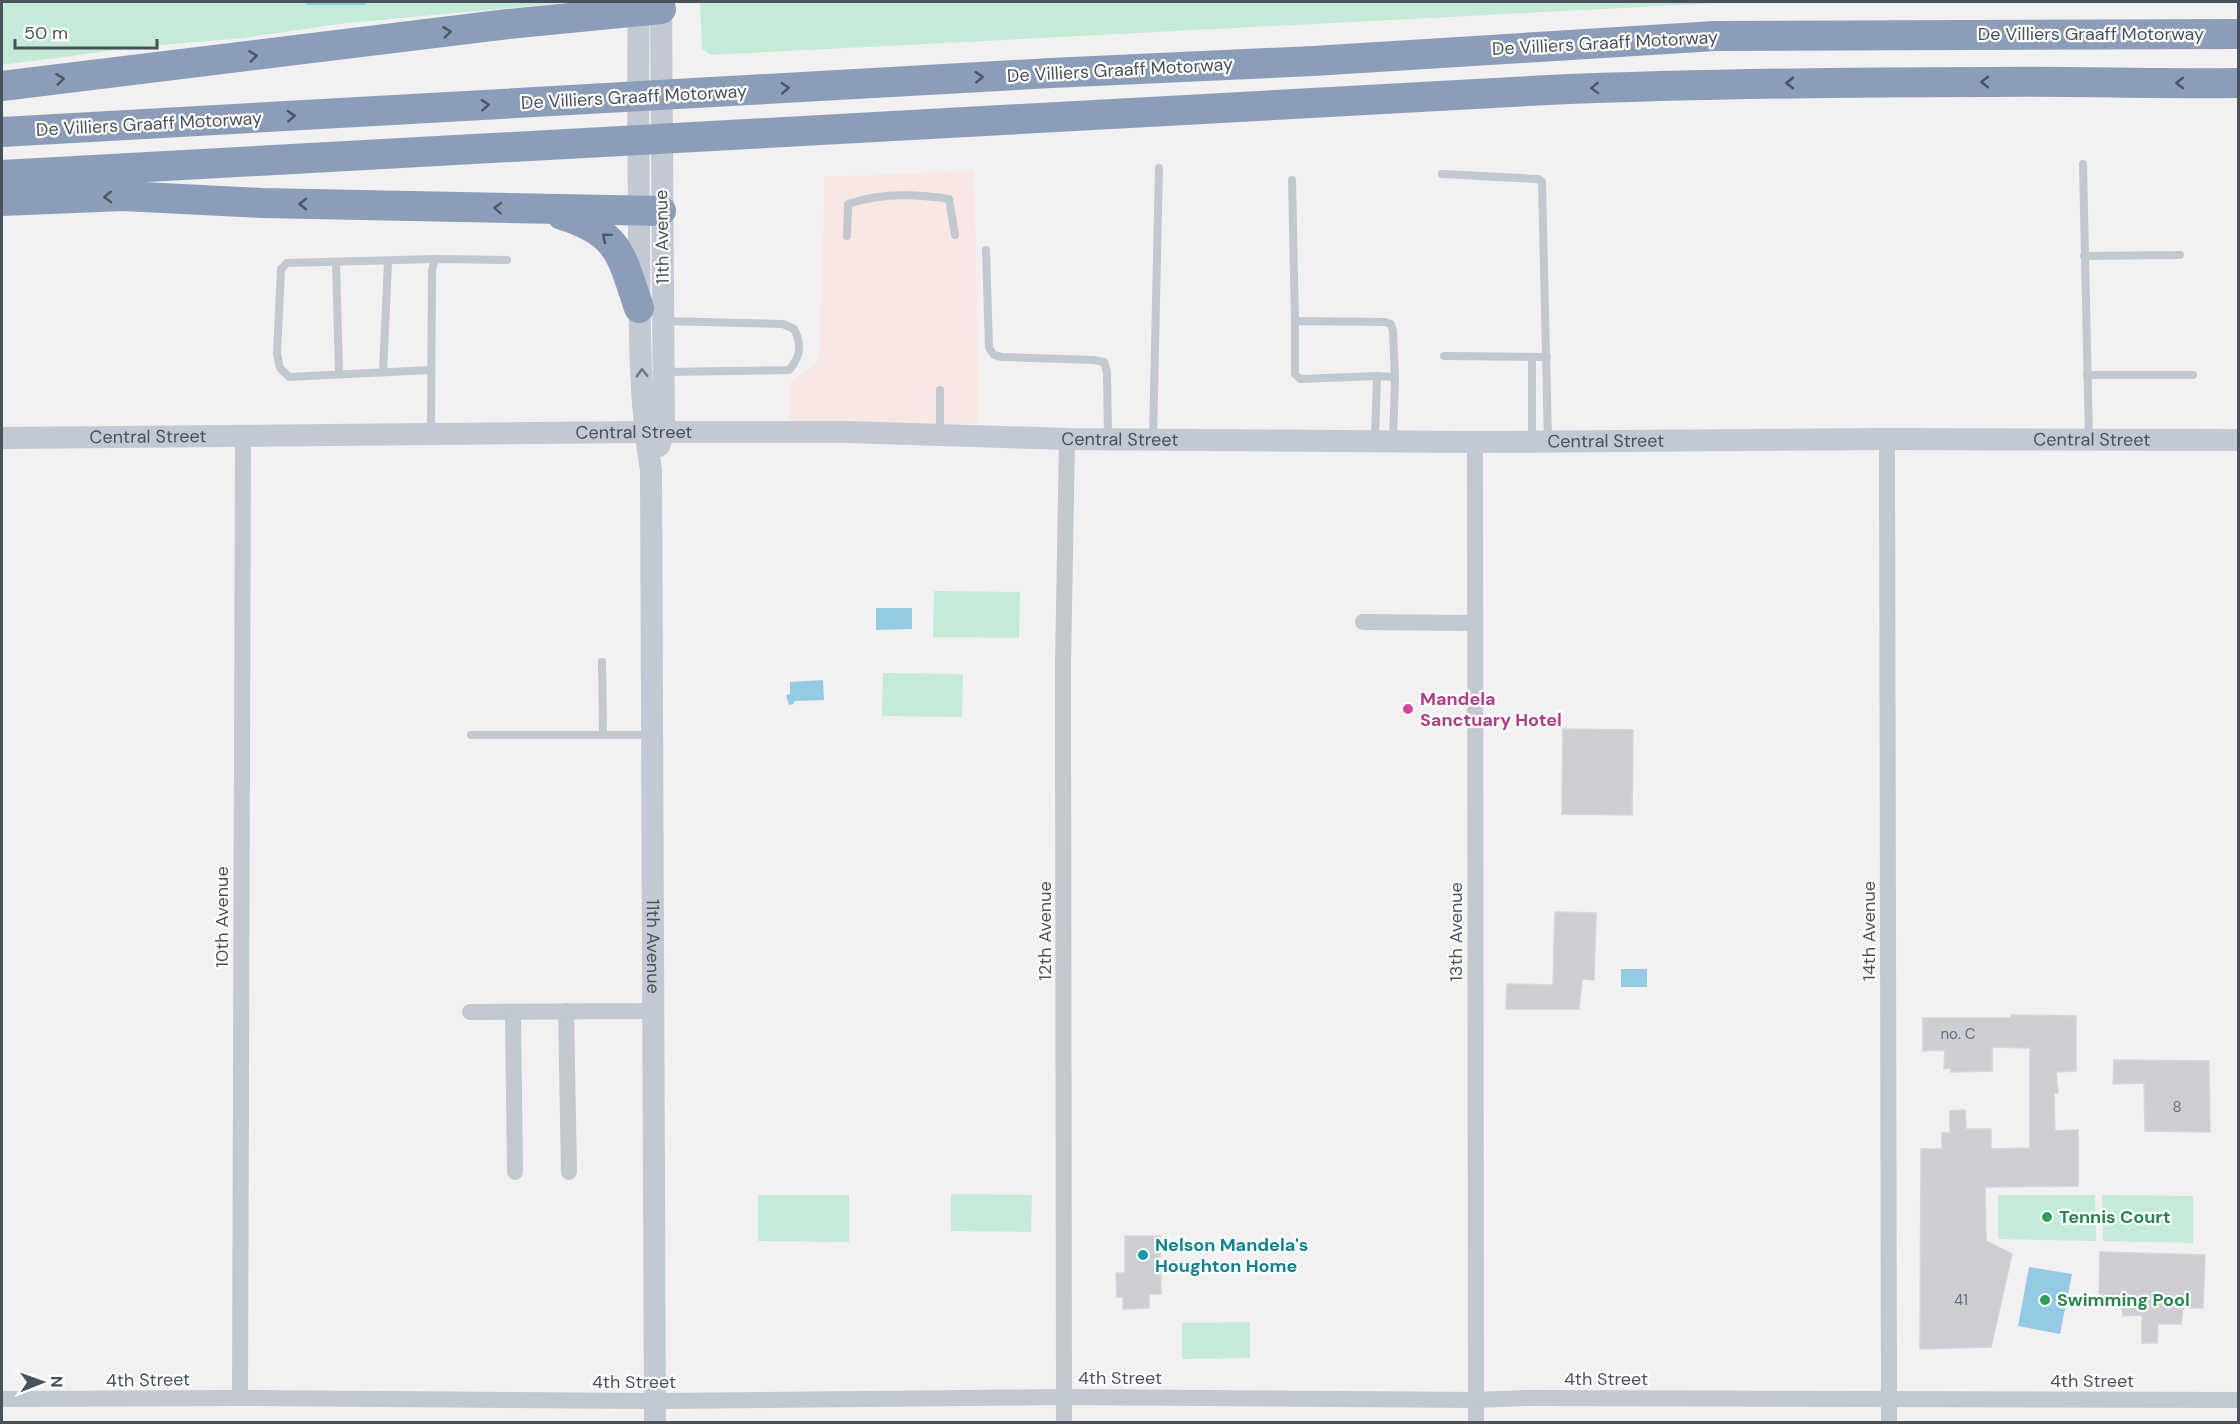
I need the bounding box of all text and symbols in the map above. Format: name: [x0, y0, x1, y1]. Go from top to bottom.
scale bar: [15, 12, 158, 50]
text: 50 m: [24, 21, 68, 45]
street label: De Villiers Graaff Motorway: [1978, 22, 2204, 46]
street label: De Villiers Graaff Motorway: [1491, 25, 1719, 61]
one-way arrow: [442, 26, 451, 39]
one-way arrow: [249, 50, 258, 62]
street label: De Villiers Graaff Motorway: [1006, 52, 1234, 88]
one-way arrow: [975, 71, 984, 84]
one-way arrow: [55, 74, 64, 86]
one-way arrow: [1981, 76, 1990, 88]
one-way arrow: [1786, 77, 1795, 89]
one-way arrow: [2176, 77, 2185, 90]
street label: De Villiers Graaff Motorway: [520, 79, 748, 115]
one-way arrow: [780, 82, 789, 95]
one-way arrow: [1591, 82, 1600, 94]
one-way arrow: [481, 99, 490, 112]
street label: De Villiers Graaff Motorway: [35, 106, 263, 142]
one-way arrow: [286, 109, 295, 122]
one-way arrow: [104, 190, 113, 203]
street label: 11th Avenue: [649, 190, 675, 284]
one-way arrow: [299, 198, 308, 210]
one-way arrow: [493, 201, 502, 214]
one-way arrow: [602, 234, 613, 245]
one-way arrow: [636, 369, 648, 378]
street label: Central Street: [575, 420, 692, 445]
street label: Central Street: [89, 424, 207, 449]
street label: Central Street: [1061, 427, 1178, 452]
street label: Central Street: [2033, 427, 2150, 452]
street label: Central Street: [1547, 429, 1664, 453]
place label: Mandela Sanctuary Hotel: [1420, 687, 1562, 732]
marker: Mandela Sanctuary Hotel: [1401, 702, 1415, 716]
street label: 10th Avenue: [210, 866, 234, 968]
street label: 12th Avenue: [1033, 881, 1057, 981]
street label: 14th Avenue: [1857, 881, 1881, 981]
street label: 13th Avenue: [1444, 882, 1468, 982]
street label: 11th Avenue: [641, 899, 665, 994]
house number: no. C: [1940, 1024, 1976, 1044]
house number: 8: [2172, 1097, 2182, 1117]
place label: Tennis Court: [2059, 1205, 2170, 1229]
marker: Tennis Court: [2040, 1210, 2054, 1224]
place label: Nelson Mandela's Houghton Home: [1155, 1233, 1308, 1278]
marker: Nelson Mandela's Houghton Home: [1136, 1248, 1150, 1262]
place label: Swimming Pool: [2057, 1288, 2190, 1312]
house number: 41: [1954, 1290, 1968, 1310]
marker: Swimming Pool: [2038, 1293, 2052, 1307]
north arrow: [12, 1352, 72, 1412]
street label: 4th Street: [1078, 1366, 1162, 1390]
street label: 4th Street: [106, 1367, 190, 1393]
street label: 4th Street: [1564, 1367, 1648, 1391]
street label: 4th Street: [2050, 1369, 2134, 1393]
street label: 4th Street: [592, 1370, 676, 1394]
text: N: [46, 1376, 67, 1388]

